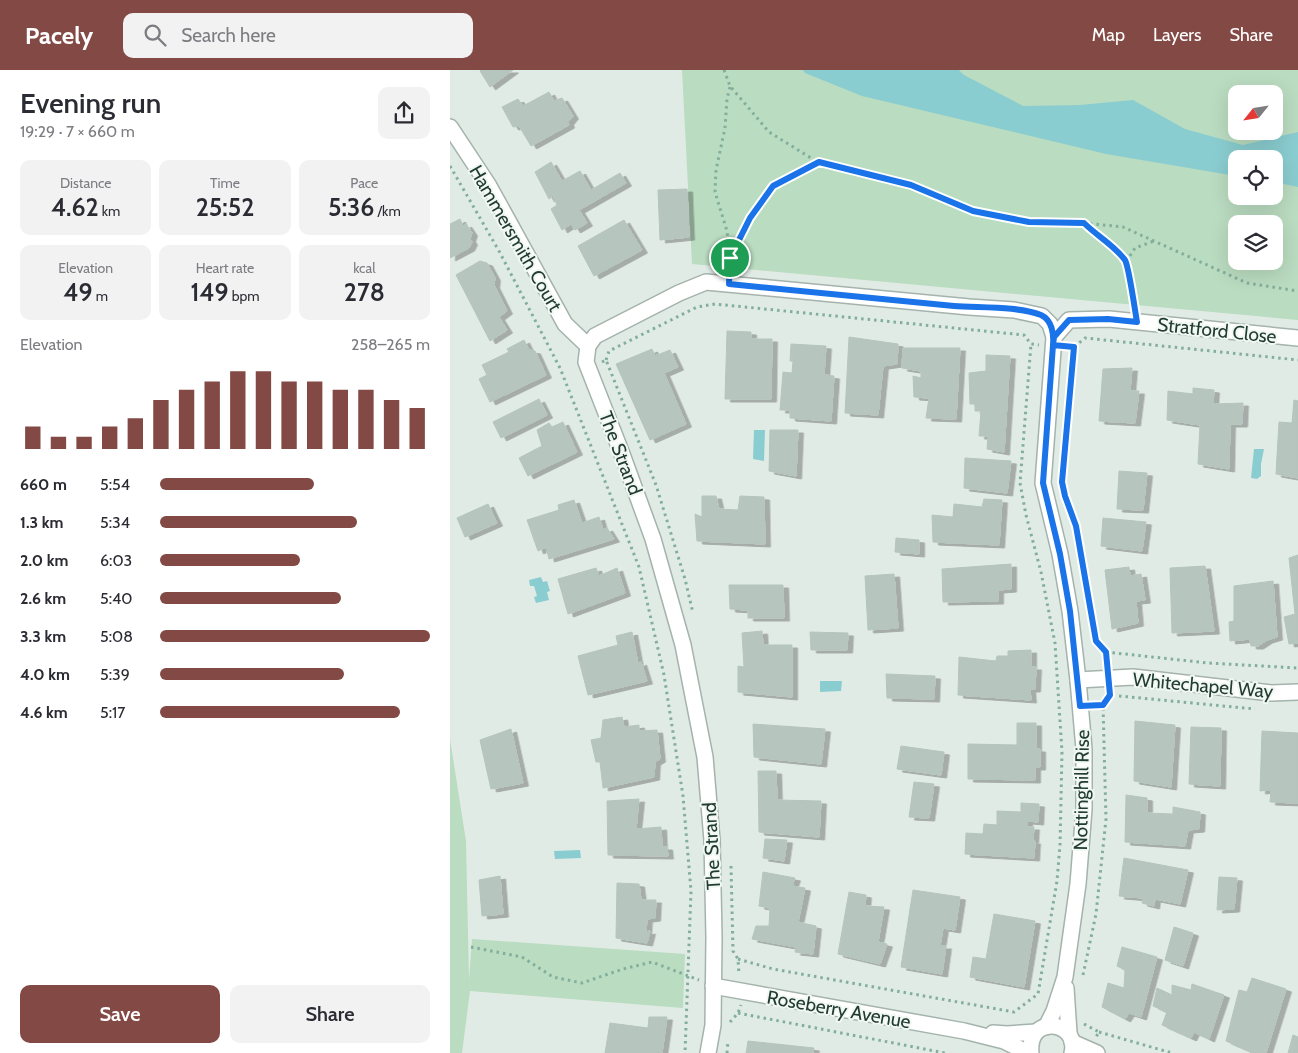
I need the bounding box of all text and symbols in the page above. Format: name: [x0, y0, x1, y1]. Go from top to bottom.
search box: [123, 13, 473, 58]
text: Pacely: [25, 21, 93, 50]
icon: search: [141, 21, 169, 49]
text: Search here: [181, 24, 276, 47]
text: Map: [1092, 24, 1125, 46]
text: Layers: [1153, 24, 1202, 46]
text: Share: [1230, 24, 1273, 46]
north arrow: [1228, 85, 1282, 140]
map controls: [1228, 85, 1283, 270]
text: Evening run: [20, 86, 161, 120]
button: share: [378, 87, 430, 139]
text: 19:29 · 7 × 660 m: [20, 122, 135, 141]
button: locate: [1228, 150, 1283, 205]
street label: Hammersmith Court: [464, 161, 567, 316]
text: Distance: [60, 174, 111, 192]
text: Time: [210, 174, 240, 192]
text: Pace: [350, 174, 378, 192]
text: 4.62: [51, 192, 99, 222]
text: 25:52: [196, 192, 254, 222]
text: 5:36: [328, 192, 374, 222]
text: km: [99, 202, 120, 220]
text: /km: [374, 202, 401, 220]
button: layers: [1228, 215, 1283, 270]
pin: [709, 237, 751, 279]
icon: arrive: [716, 244, 744, 272]
text: Elevation: [58, 259, 113, 277]
text: Heart rate: [196, 259, 254, 277]
text: kcal: [353, 259, 376, 277]
text: 49: [63, 277, 93, 307]
text: 149: [190, 277, 229, 307]
text: 278: [344, 277, 385, 307]
text: m: [93, 287, 108, 305]
text: bpm: [229, 287, 260, 305]
street label: Stratford Close: [1156, 313, 1278, 348]
text: Elevation: [20, 335, 83, 354]
text: 258–265 m: [351, 335, 430, 354]
street label: The Strand: [594, 408, 647, 498]
text: 660 m: [20, 475, 67, 494]
text: 5:54: [100, 475, 130, 494]
text: 1.3 km: [20, 513, 63, 532]
text: 5:34: [100, 513, 130, 532]
text: 2.0 km: [20, 551, 68, 570]
text: 6:03: [100, 551, 132, 570]
text: 2.6 km: [20, 589, 66, 608]
text: 5:40: [100, 589, 132, 608]
text: 3.3 km: [20, 627, 66, 646]
text: 5:08: [100, 627, 133, 646]
text: 4.0 km: [20, 665, 70, 684]
text: 5:39: [100, 665, 130, 684]
street label: Whitechapel Way: [1132, 668, 1275, 703]
text: 4.6 km: [20, 703, 68, 722]
text: 5:17: [100, 703, 125, 722]
street label: Nottinghill Rise: [1069, 729, 1094, 851]
street label: The Strand: [698, 802, 725, 890]
button: Save: [20, 985, 220, 1043]
button: Share: [230, 985, 430, 1043]
street label: Roseberry Avenue: [765, 986, 913, 1034]

